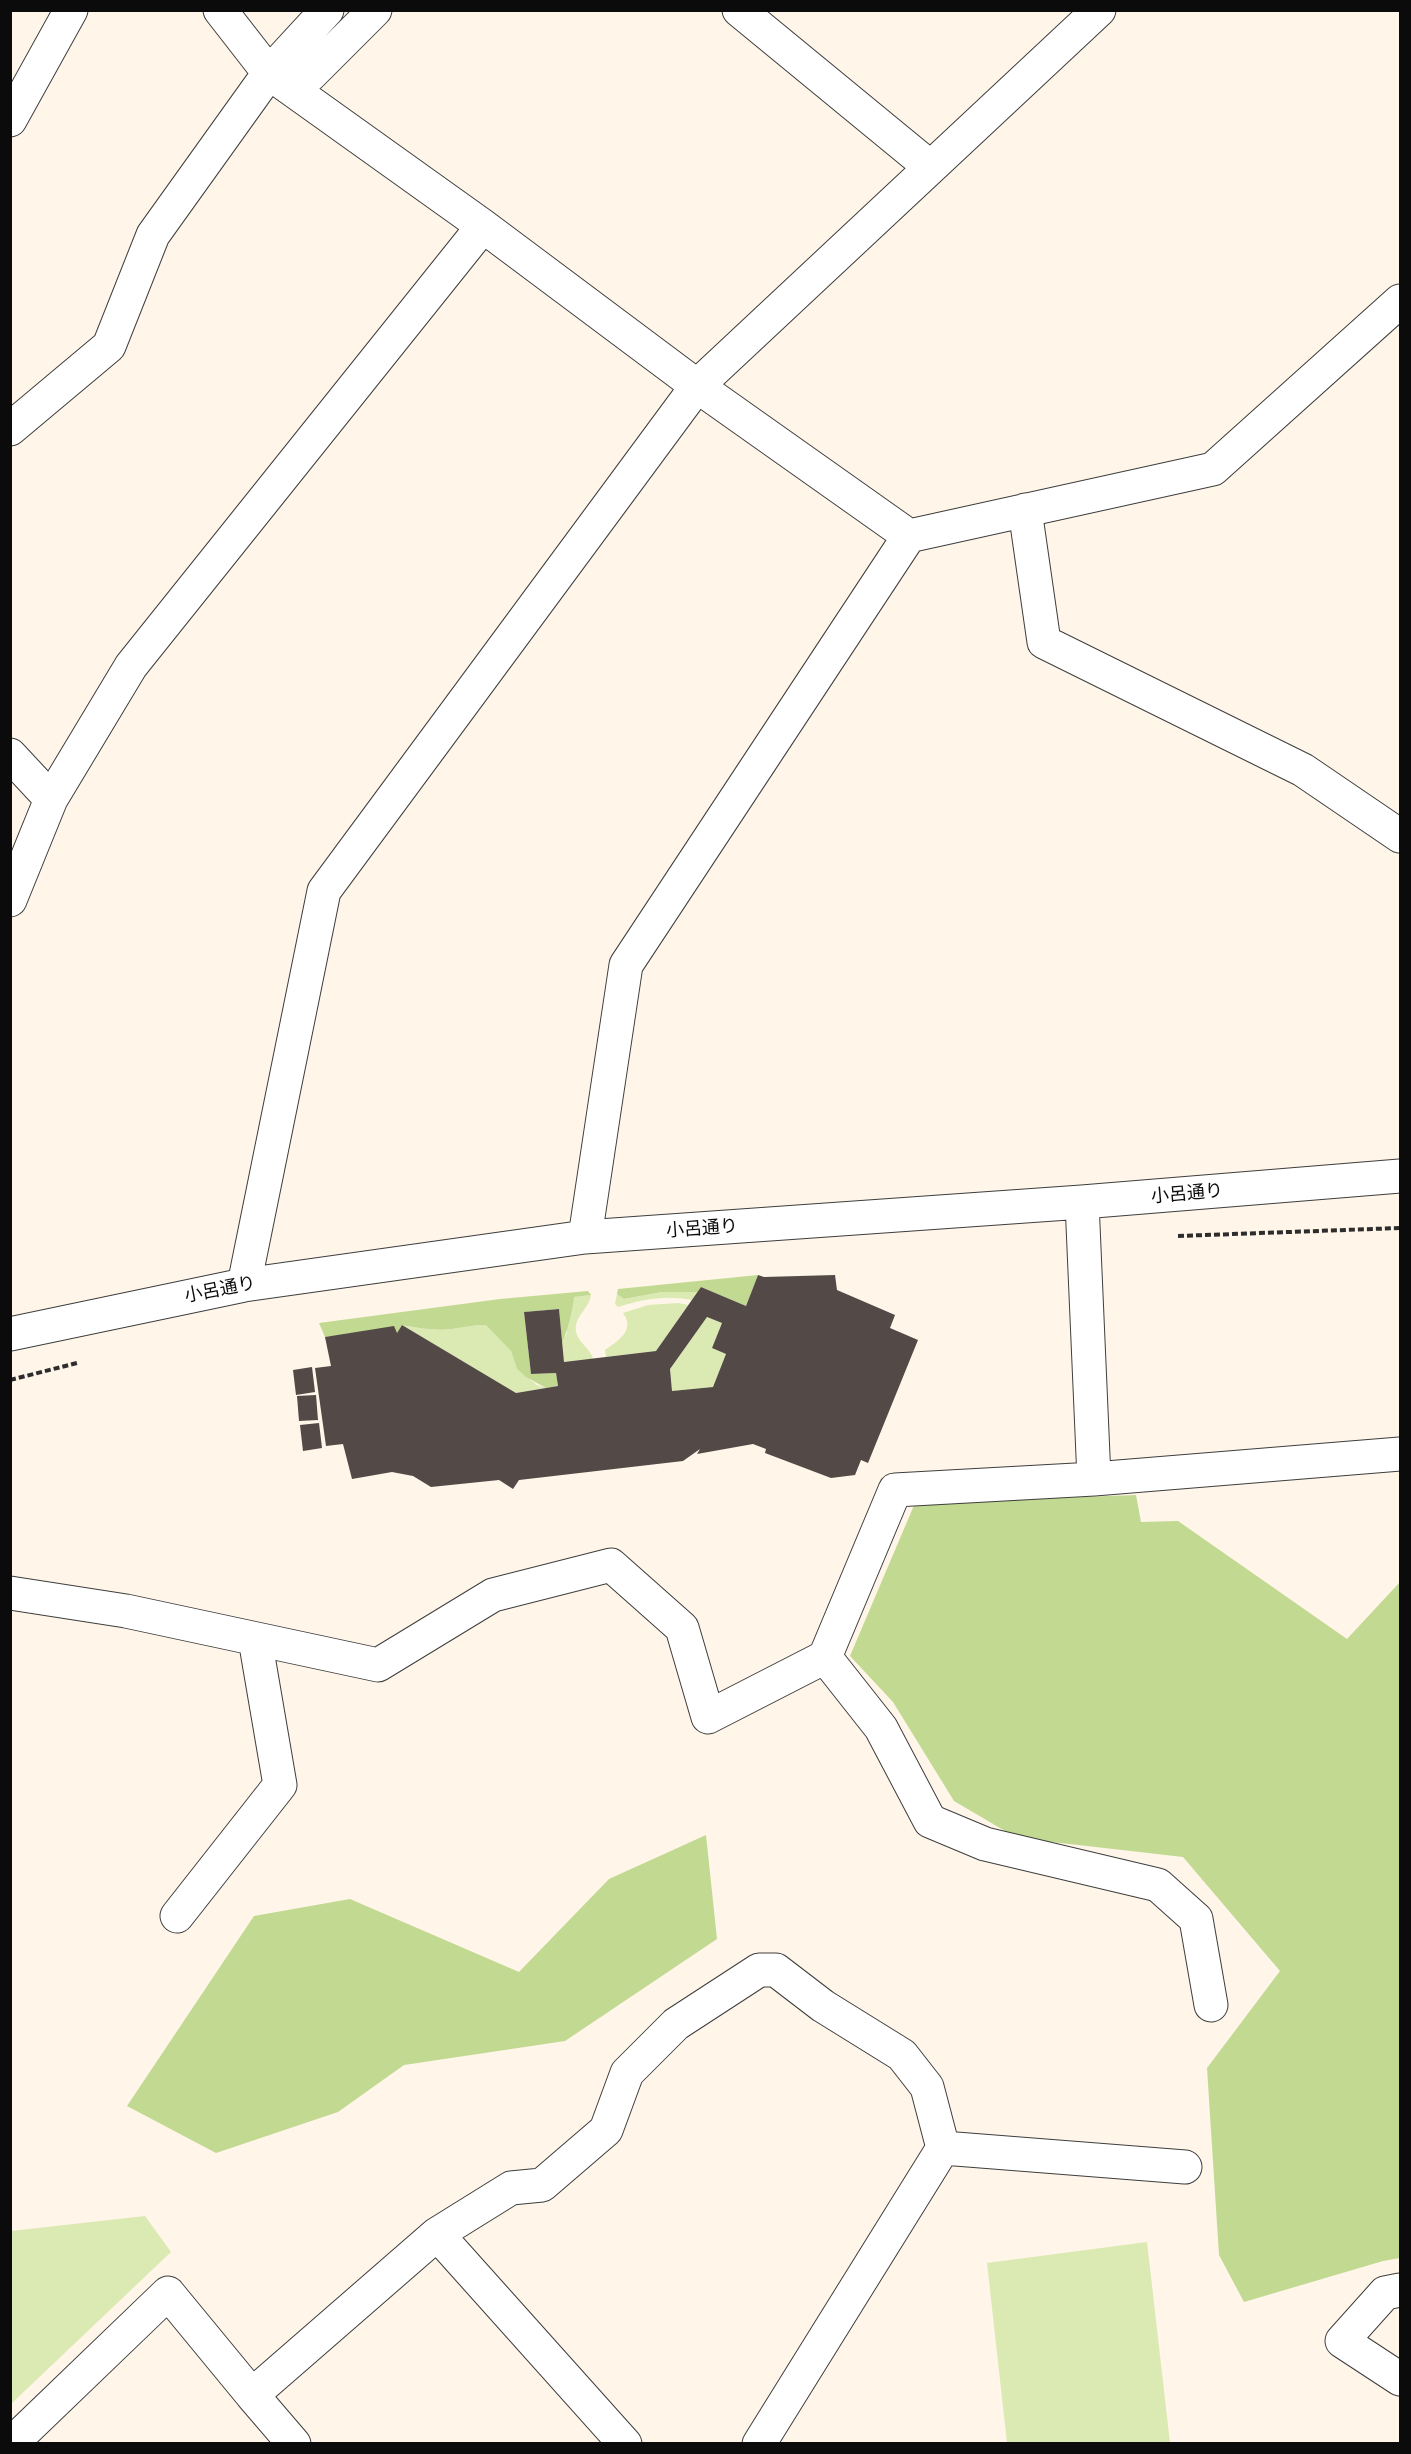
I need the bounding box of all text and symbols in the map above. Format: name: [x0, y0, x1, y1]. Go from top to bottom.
street label: 小呂通り: [1150, 1180, 1224, 1208]
street label: 小呂通り: [665, 1216, 739, 1242]
street label: 小呂通り: [183, 1273, 257, 1307]

